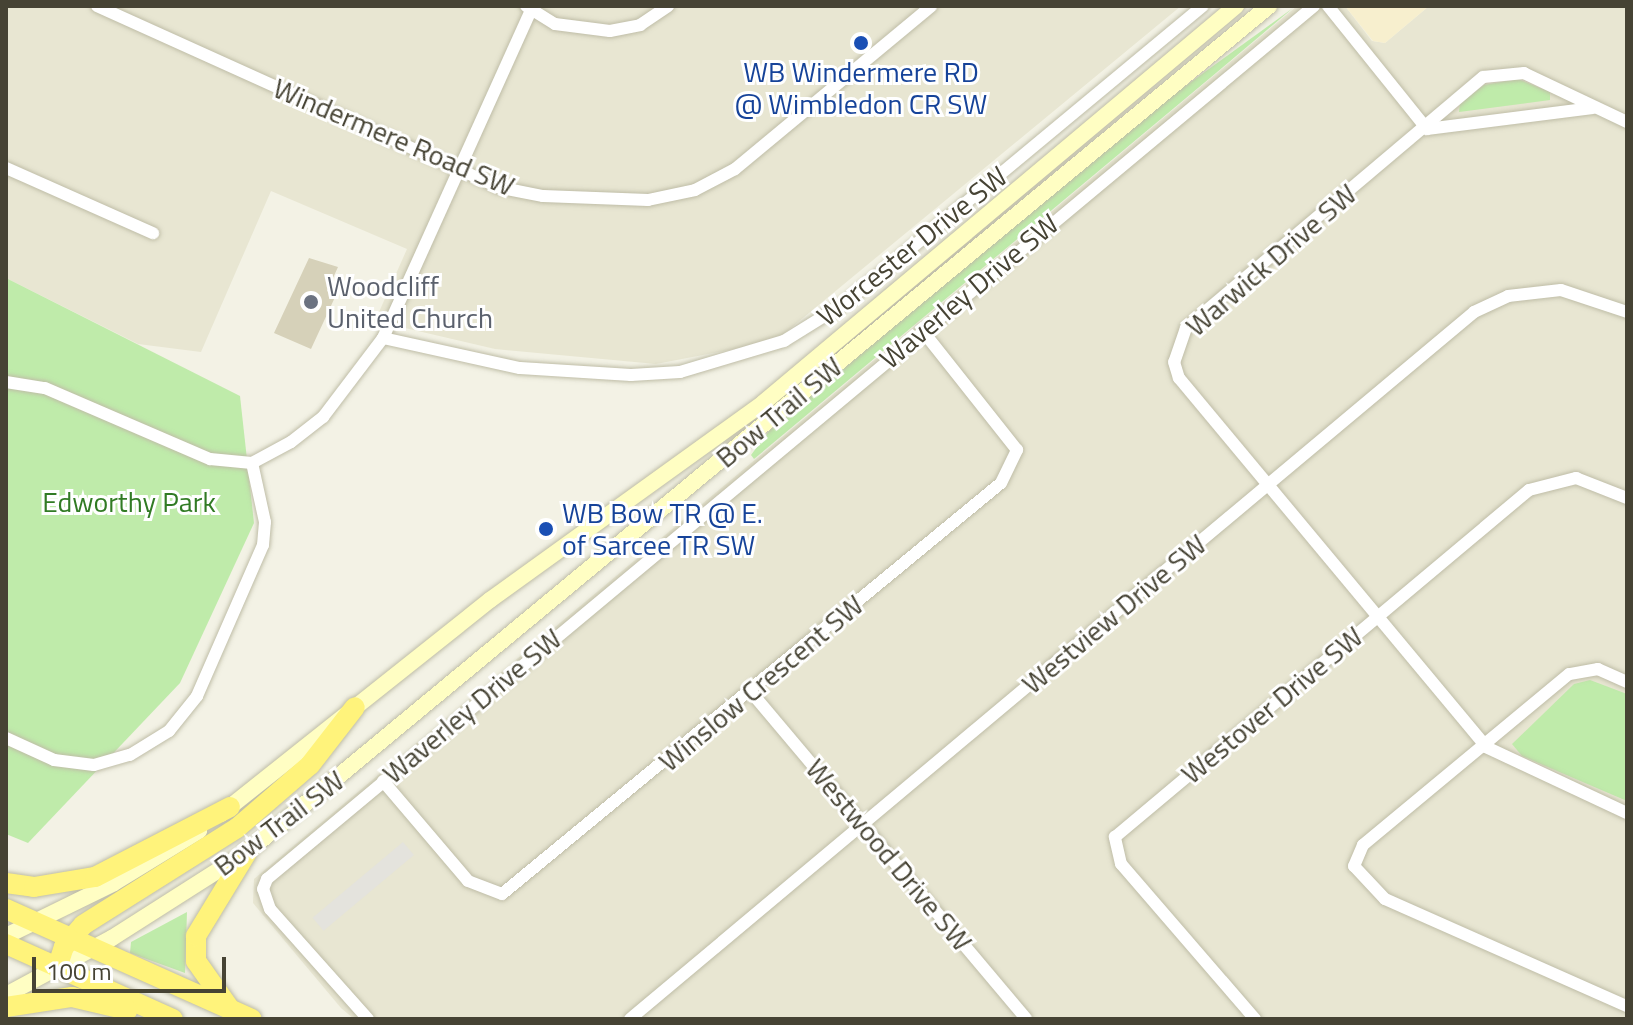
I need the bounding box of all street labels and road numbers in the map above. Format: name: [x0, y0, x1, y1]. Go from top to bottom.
street label: Windermere Road SW: [268, 71, 520, 203]
street label: Worcester Drive SW: [810, 159, 1014, 333]
street label: Warwick Drive SW: [1179, 177, 1363, 343]
street label: Waverley Drive SW: [873, 207, 1065, 375]
street label: Bow Trail SW: [709, 350, 849, 474]
street label: Westview Drive SW: [1015, 527, 1213, 701]
street label: Winslow Crescent SW: [652, 588, 870, 778]
street label: Westover Drive SW: [1175, 619, 1369, 791]
street label: Waverley Drive SW: [376, 622, 568, 790]
street label: Westwood Drive SW: [799, 752, 979, 958]
street label: Bow Trail SW: [207, 763, 351, 883]

